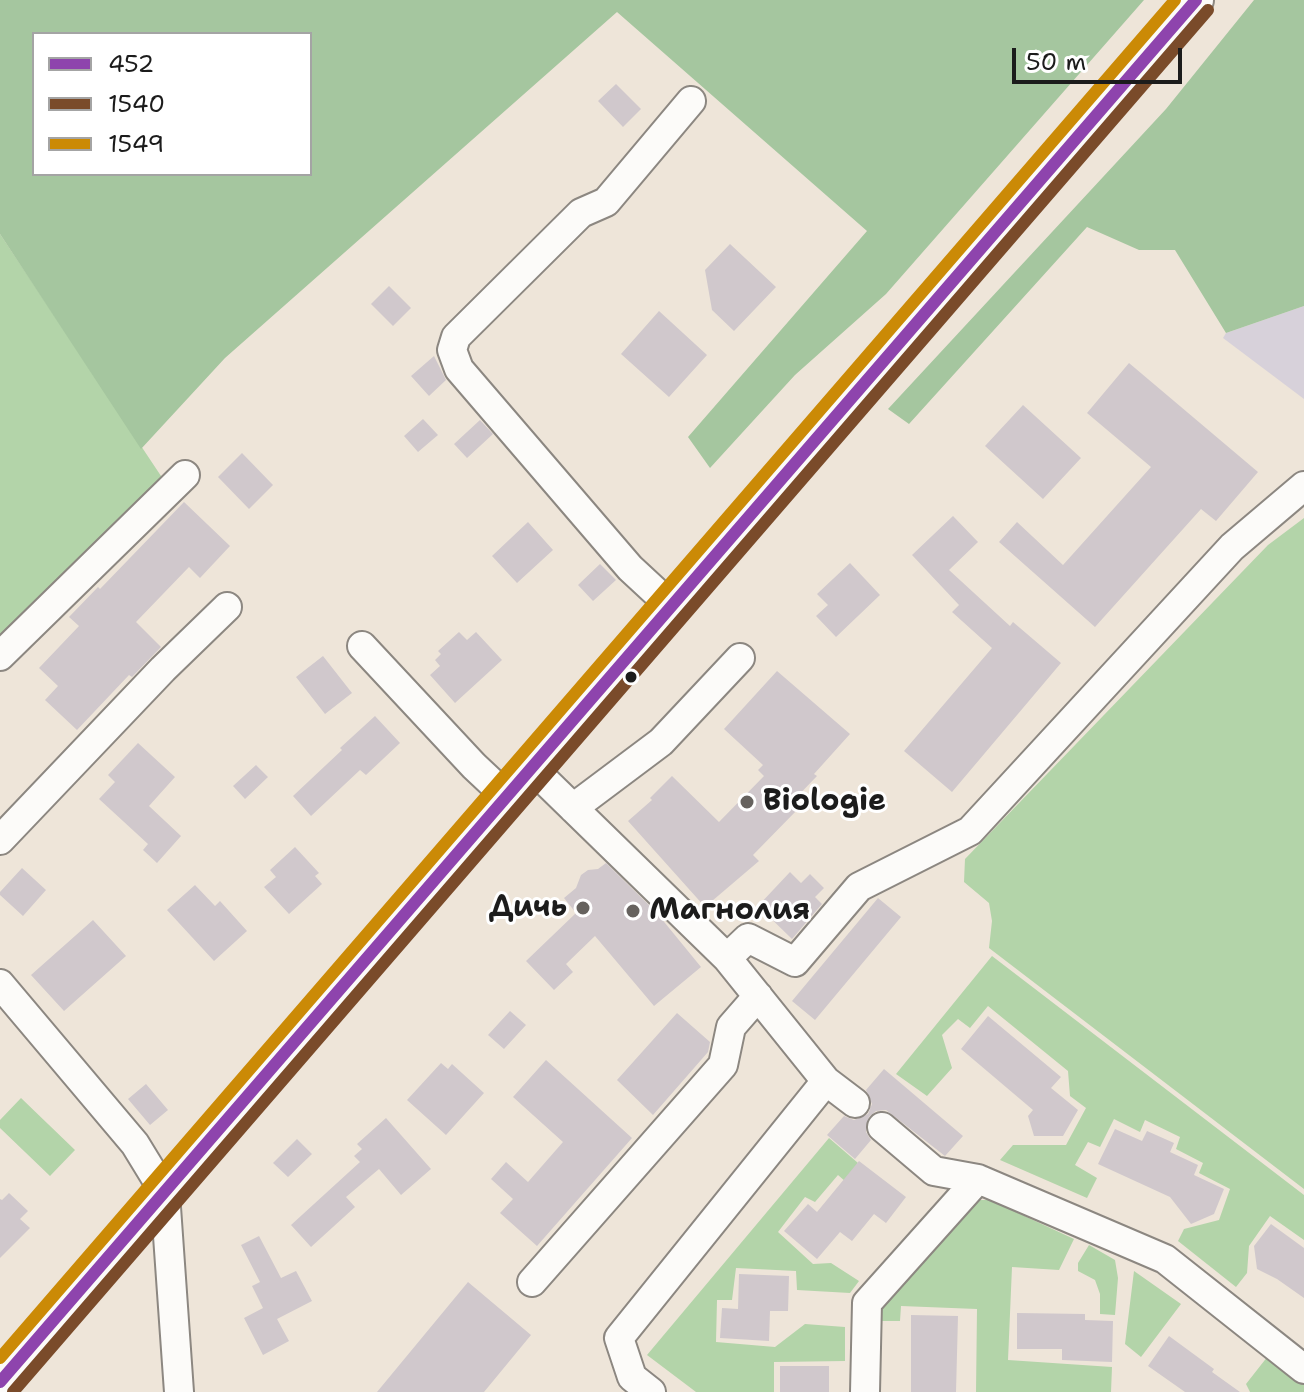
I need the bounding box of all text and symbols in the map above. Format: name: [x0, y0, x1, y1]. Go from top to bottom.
legend: [32, 32, 312, 176]
scale bar: [1016, 32, 1186, 82]
text: 50 m: [1026, 46, 1086, 78]
text: 452: [108, 48, 154, 80]
text: 1540: [108, 88, 165, 120]
text: 1549: [108, 128, 164, 160]
unlabelled marker: [623, 669, 639, 685]
place label: Biologie: [763, 784, 886, 820]
marker: Biologie: [738, 793, 756, 811]
place label: Дичь: [489, 890, 567, 926]
place label: Магнолия: [649, 893, 810, 929]
marker: Дичь: [574, 899, 592, 917]
marker: Магнолия: [624, 902, 642, 920]

